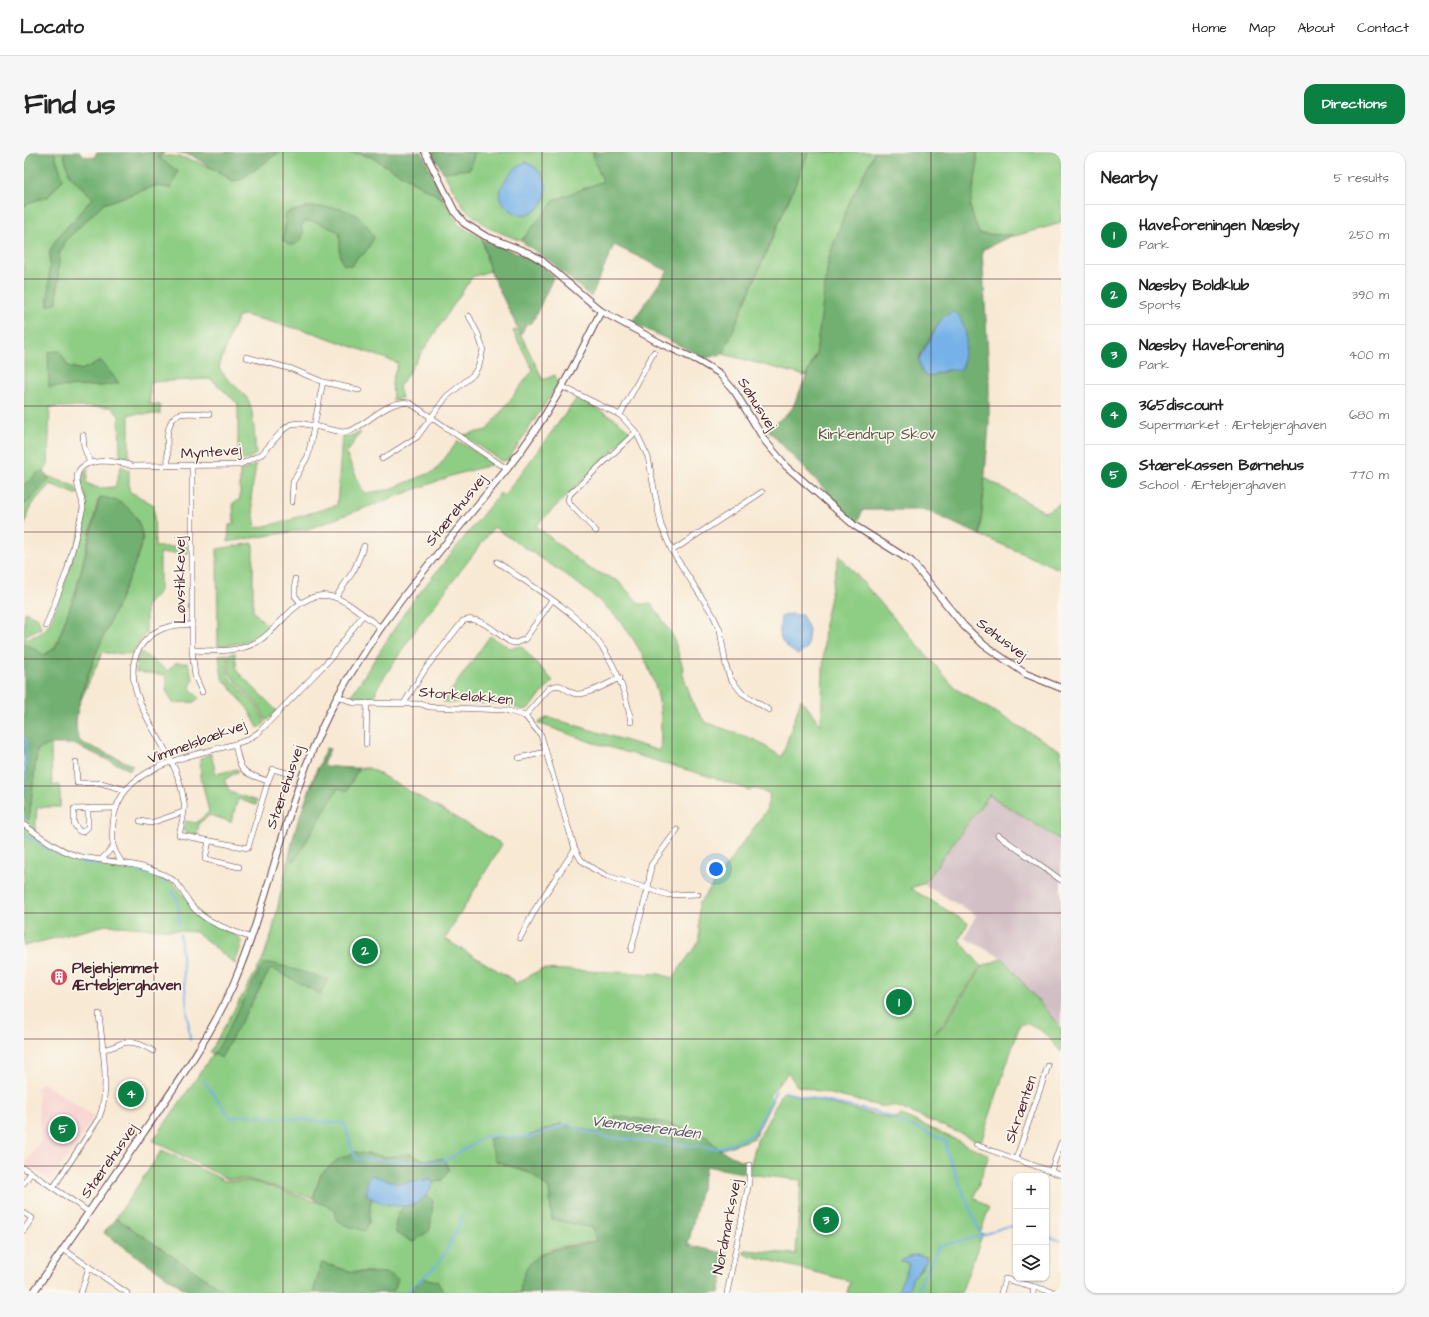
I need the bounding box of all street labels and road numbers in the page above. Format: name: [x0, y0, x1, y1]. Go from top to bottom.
street label: Søhusvej: [732, 373, 782, 435]
street label: Myntevej: [180, 439, 242, 466]
street label: Stærehusvej: [420, 469, 492, 550]
street label: Løvstikkevej: [170, 536, 191, 624]
street label: Søhusvej: [972, 613, 1032, 665]
street label: Storkeløkken: [418, 681, 515, 711]
street label: Vimmelsbækvej: [145, 714, 249, 769]
street label: Stærehusvej: [261, 742, 309, 832]
street label: Skrænten: [1000, 1072, 1043, 1146]
street label: Stærehusvej: [75, 1119, 143, 1203]
street label: Nordmarksvej: [707, 1177, 747, 1276]

